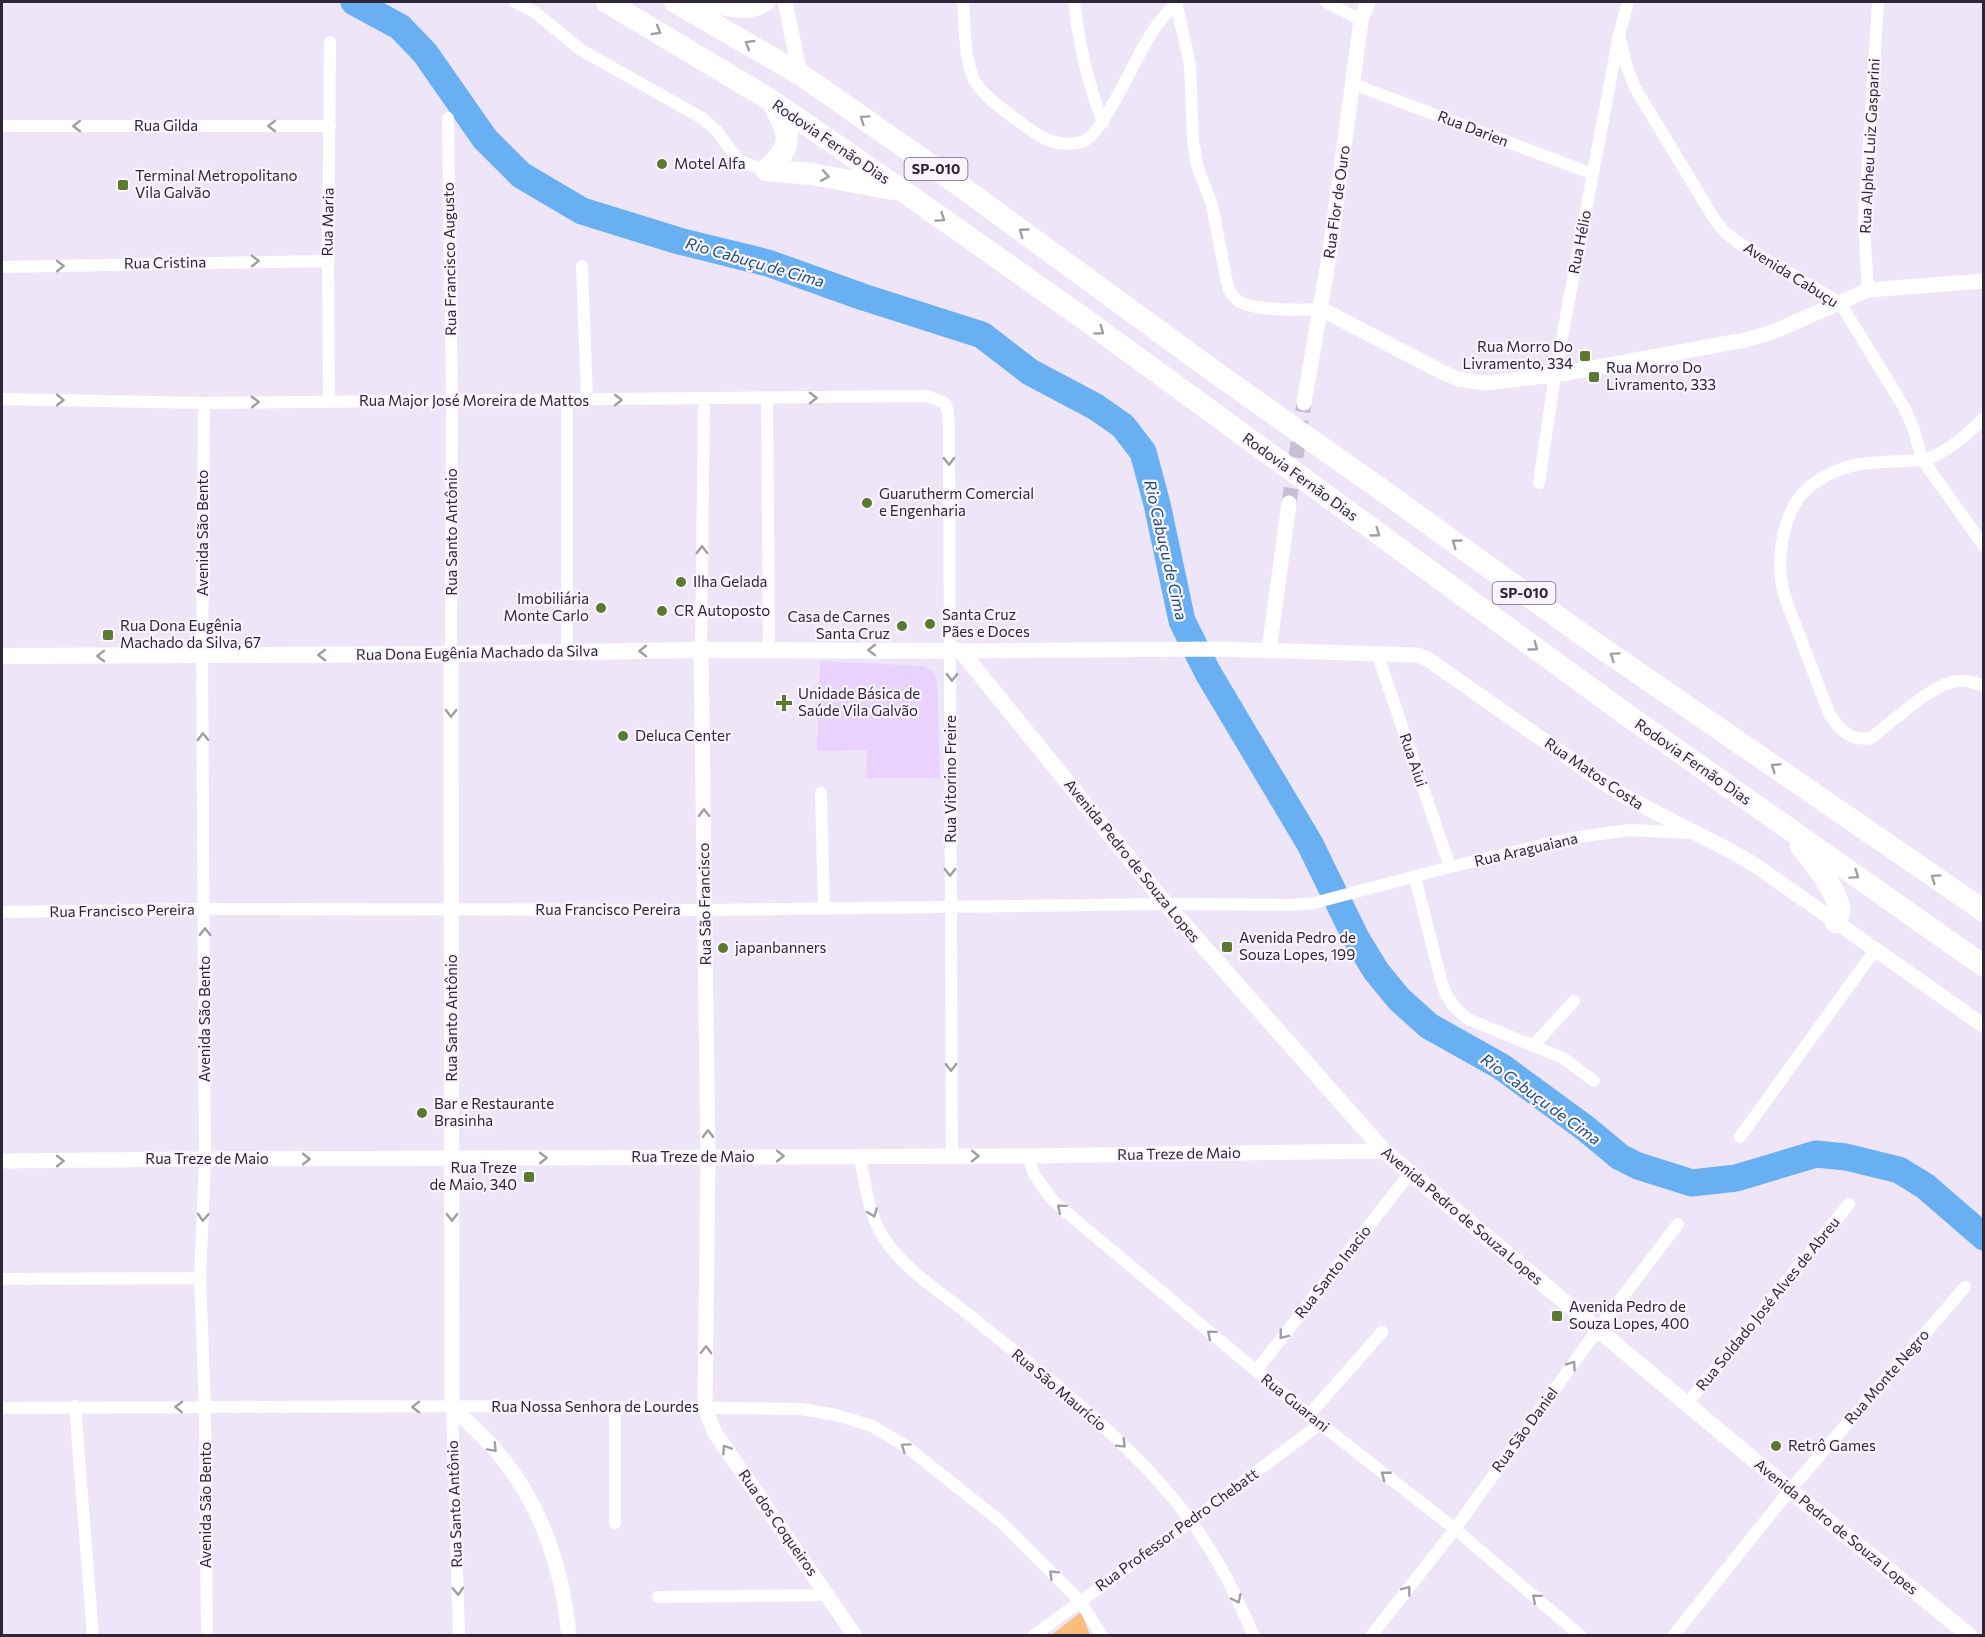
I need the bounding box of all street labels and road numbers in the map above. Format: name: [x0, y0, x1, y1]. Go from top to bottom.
street label: Rua Alpheu Luiz Gasparini: [1855, 58, 1883, 234]
street label: Rodovia Fernão Dias: [769, 95, 894, 187]
street label: Rua Darien: [1435, 106, 1511, 150]
street label: Rua Gilda: [134, 116, 198, 134]
street label: Rua Flor de Ouro: [1319, 144, 1353, 260]
road number: SP-010: [904, 158, 968, 180]
street label: Rua Francisco Augusto: [439, 182, 459, 336]
street label: Rua Maria: [317, 187, 337, 257]
street label: Rua Hélio: [1564, 208, 1594, 275]
street label: Avenida Cabuçu: [1741, 238, 1842, 310]
street label: Rua Cristina: [124, 252, 206, 272]
street label: Rua Major José Moreira de Mattos: [359, 391, 589, 409]
street label: Rodovia Fernão Dias: [1239, 428, 1362, 524]
street label: Rua Santo Antônio: [442, 468, 460, 596]
street label: Avenida São Bento: [193, 470, 211, 596]
road number: SP-010: [1492, 582, 1556, 604]
street label: Rua Dona Eugênia Machado da Silva: [356, 641, 598, 663]
street label: Rodovia Fernão Dias: [1632, 714, 1755, 808]
street label: Rua Vitorino Freire: [941, 715, 959, 843]
street label: Rua Aiui: [1396, 731, 1431, 789]
street label: Rua Matos Costa: [1542, 733, 1647, 813]
street label: Avenida Pedro de Souza Lopes: [1061, 775, 1204, 946]
street label: Rua Araguaiana: [1472, 828, 1579, 870]
street label: Rua São Francisco: [694, 843, 714, 965]
street label: Rua Francisco Pereira: [49, 900, 195, 920]
street label: Rua Francisco Pereira: [535, 900, 681, 918]
street label: Rua Santo Antônio: [442, 954, 460, 1082]
street label: Avenida São Bento: [195, 956, 213, 1082]
street label: Avenida Pedro de Souza Lopes: [1378, 1142, 1547, 1288]
street label: Rua Treze de Maio: [1117, 1143, 1241, 1163]
street label: Rua Treze de Maio: [631, 1147, 755, 1165]
street label: Rua Treze de Maio: [145, 1149, 269, 1167]
street label: Rua Soldado José Alves de Abreu: [1692, 1213, 1843, 1394]
street label: Rua Santo Inacio: [1290, 1221, 1374, 1321]
street label: Rua Monte Negro: [1840, 1325, 1932, 1427]
street label: Rua São Maurício: [1009, 1344, 1111, 1434]
street label: Rua Guarani: [1258, 1369, 1333, 1435]
street label: Rua São Daniel: [1487, 1383, 1561, 1475]
street label: Rua Nossa Senhora de Lourdes: [491, 1397, 699, 1415]
street label: Rua Santo Antônio: [443, 1440, 465, 1568]
street label: Avenida São Bento: [196, 1442, 214, 1568]
street label: Avenida Pedro de Souza Lopes: [1751, 1455, 1922, 1598]
street label: Rua Professor Pedro Chebatt: [1091, 1464, 1261, 1594]
street label: Rua dos Coqueiros: [735, 1466, 822, 1579]

